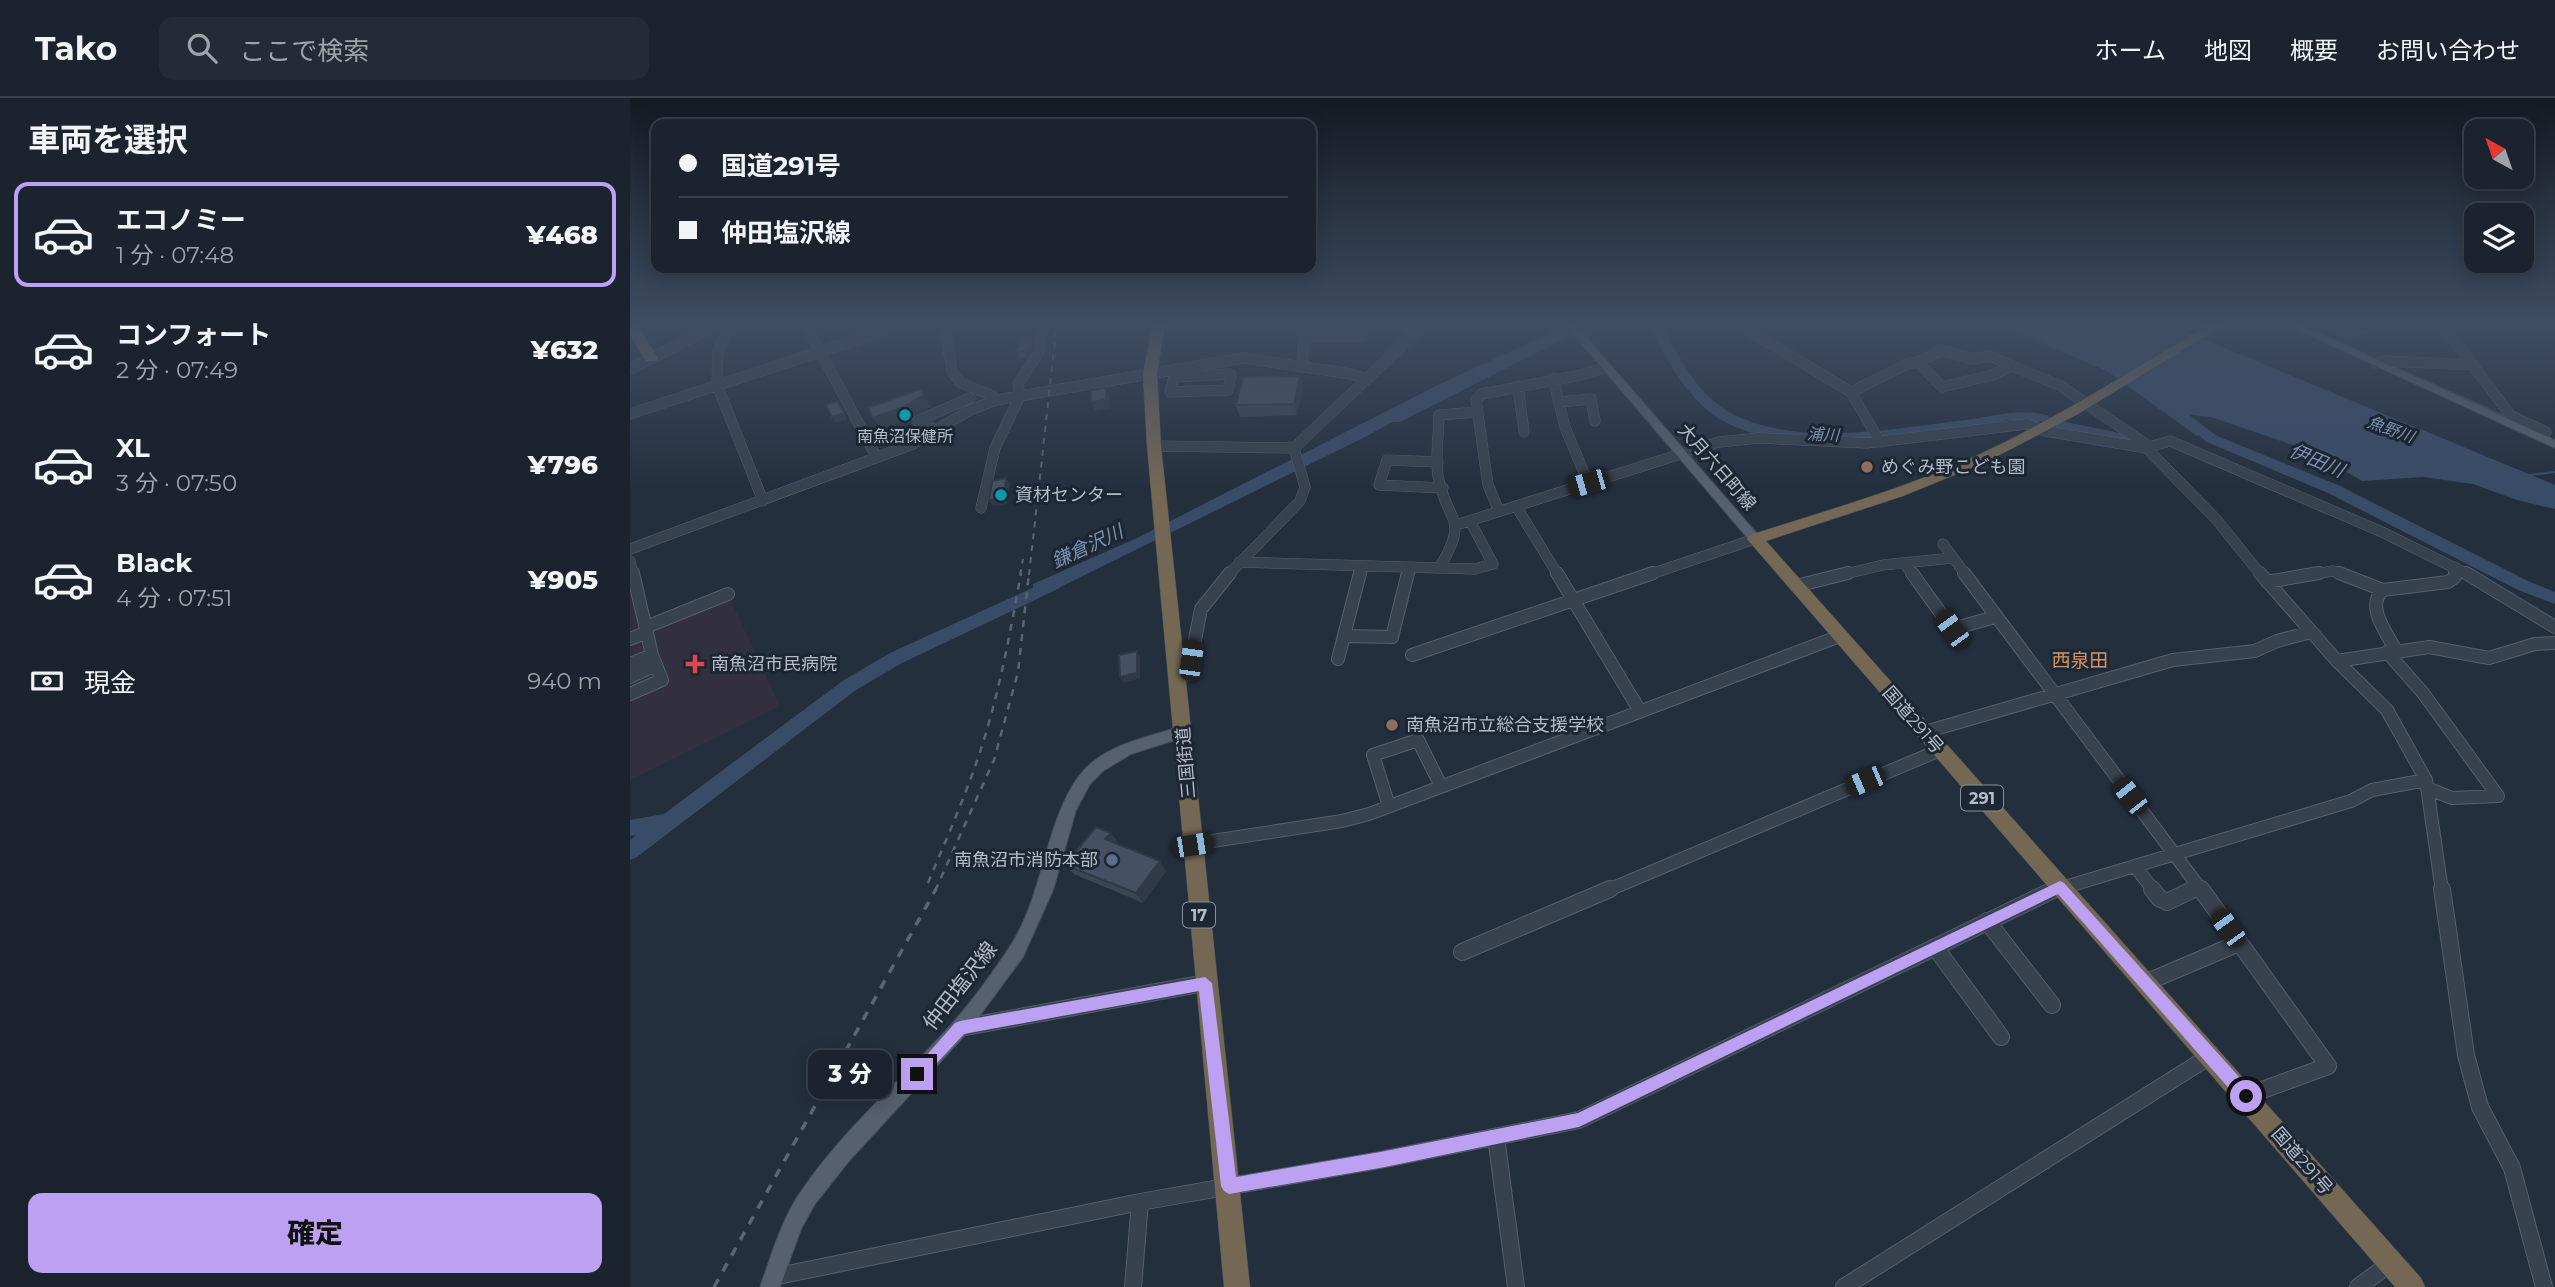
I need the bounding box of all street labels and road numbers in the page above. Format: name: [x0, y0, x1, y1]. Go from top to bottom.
street label: 大月六日町線: [1673, 419, 1761, 515]
street label: 国道291号: [1878, 682, 1948, 758]
street label: 三国街道: [1172, 726, 1200, 800]
road number: 291: [1961, 786, 2003, 810]
road number: 17: [1183, 902, 1215, 928]
street label: 仲田塩沢線: [917, 937, 1002, 1035]
street label: 国道291号: [2267, 1123, 2337, 1199]

